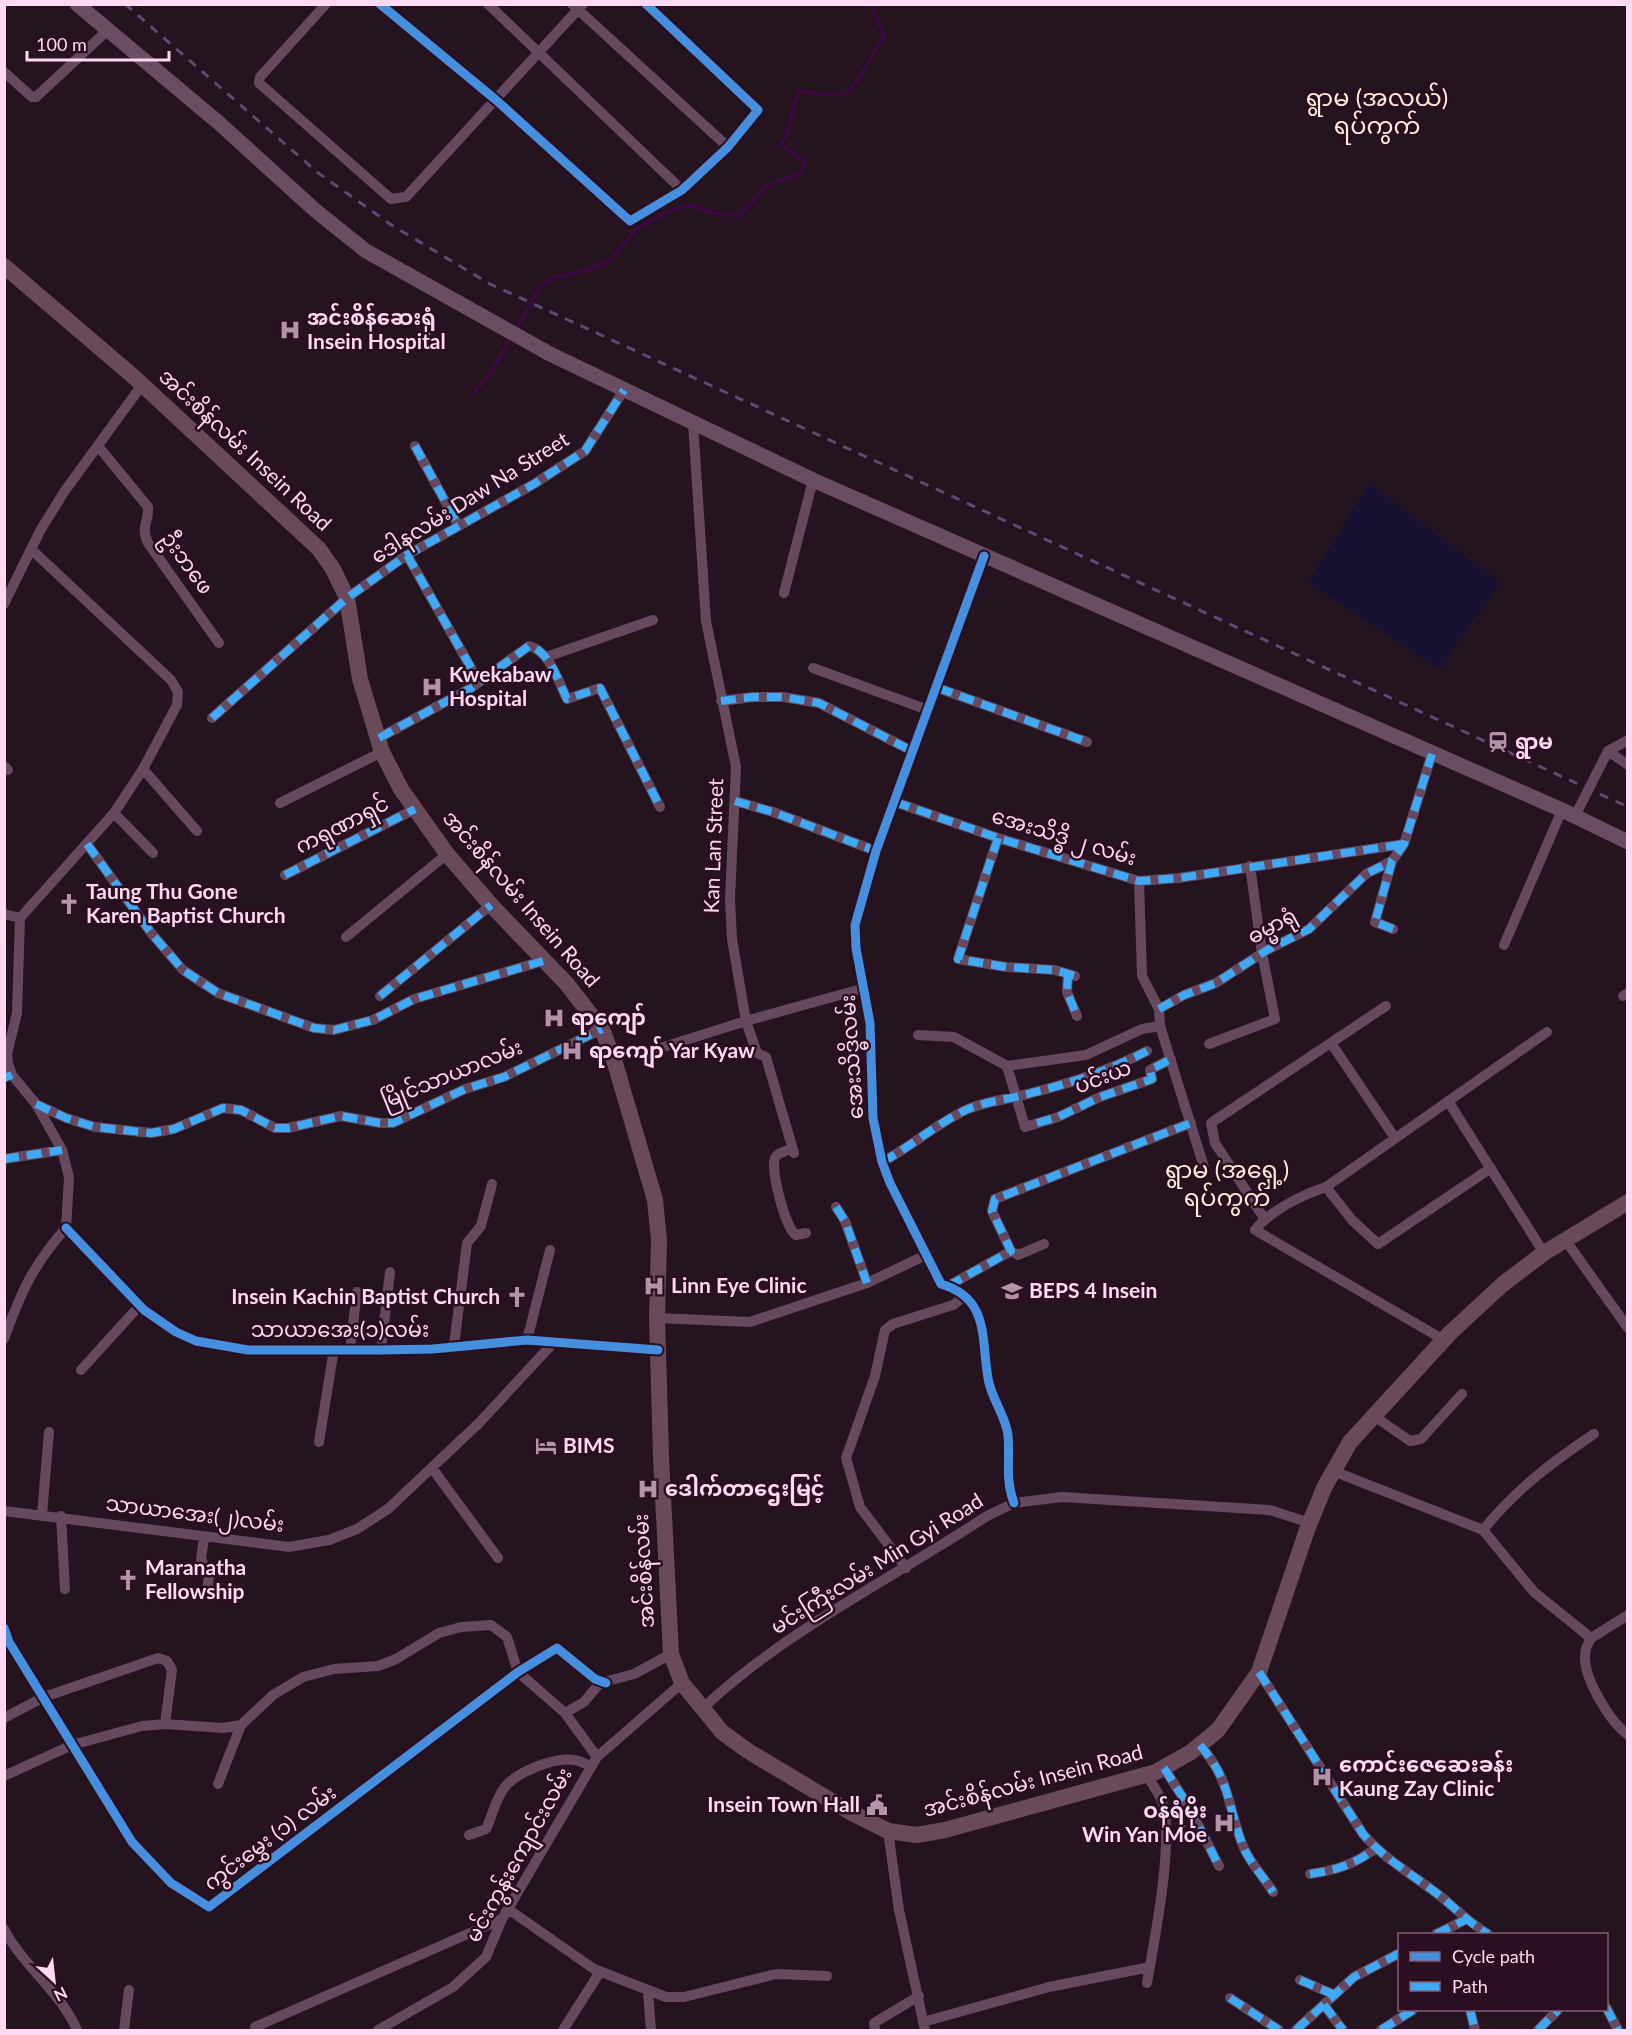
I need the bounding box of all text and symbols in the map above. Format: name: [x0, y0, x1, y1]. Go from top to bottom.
scale bar: [27, 24, 170, 62]
text: 100 m: [36, 33, 87, 55]
district label: ရွာမ (အလယ်) ရပ်ကွက်: [1306, 82, 1448, 145]
place label: အင်းစိန်ဆေးရုံ Insein Hospital: [307, 302, 446, 353]
hospital icon: အင်းစိန်ဆေးရုံ Insein Hospital: [278, 318, 302, 342]
street label: အင်းစိန်လမ်း Insein Road: [151, 361, 339, 540]
street label: ဒေါနလမ်း Daw Na Street: [364, 424, 576, 573]
street label: ဦးဘဖေ: [152, 525, 220, 602]
place label: Kwekabaw Hospital: [449, 661, 552, 710]
hospital icon: Kwekabaw Hospital: [420, 675, 444, 699]
place label: ရွာမ: [1515, 728, 1553, 759]
station icon: ရွာမ: [1486, 730, 1510, 754]
street label: Kan Lan Street: [698, 778, 727, 914]
street label: ကရုဏာရှင်: [289, 788, 395, 863]
street label: အေးသိဒ္ဓိ ၂ လမ်း: [987, 800, 1140, 876]
street label: အင်းစိန်လမ်း Insein Road: [434, 803, 607, 996]
place label: Taung Thu Gone Karen Baptist Church: [86, 878, 286, 927]
church icon: Taung Thu Gone Karen Baptist Church: [57, 892, 81, 916]
street label: ဓမ္မာရုံ: [1242, 901, 1303, 954]
street label: အေးသိဒ္ဓိလမ်း: [832, 993, 874, 1120]
place label: ရာကျော်: [571, 1002, 646, 1036]
hospital icon: ရာကျော်: [542, 1006, 566, 1030]
street label: မြိုင်သာယာလမ်း: [377, 1031, 528, 1118]
place label: ရာကျော် Yar Kyaw: [589, 1035, 755, 1069]
hospital icon: ရာကျော် Yar Kyaw: [560, 1039, 584, 1063]
street label: ပင်းယ: [1070, 1052, 1134, 1098]
district label: ရွာမ (အရှေ့) ရပ်ကွက်: [1165, 1154, 1289, 1217]
place label: Linn Eye Clinic: [671, 1272, 807, 1297]
hospital icon: Linn Eye Clinic: [642, 1274, 666, 1298]
place label: BEPS 4 Insein: [1029, 1277, 1157, 1302]
school or university icon: BEPS 4 Insein: [1000, 1279, 1024, 1303]
place label: Insein Kachin Baptist Church: [231, 1283, 500, 1308]
church icon: Insein Kachin Baptist Church: [505, 1285, 529, 1309]
street label: သာယာအေး(၁)လမ်း: [251, 1314, 429, 1341]
place label: BIMS: [563, 1432, 614, 1457]
hotel icon: BIMS: [534, 1434, 558, 1458]
place label: ဒေါက်တာဌေးမြင့်: [665, 1473, 825, 1506]
hospital icon: ဒေါက်တာဌေးမြင့်: [636, 1477, 660, 1501]
street label: မင်းကြီးလမ်း Min Gyi Road: [764, 1485, 990, 1643]
street label: သာယာအေး(၂)လမ်း: [104, 1487, 286, 1542]
street label: အင်းစိန်လမ်း: [625, 1513, 664, 1629]
place label: Maranatha Fellowship: [145, 1554, 246, 1603]
church icon: Maranatha Fellowship: [116, 1568, 140, 1592]
street label: အင်းစိန်လမ်း Insein Road: [920, 1736, 1147, 1827]
place label: ကောင်းဇေဆေးခန်း Kaung Zay Clinic: [1339, 1749, 1513, 1800]
street label: မင်းကွန်းကျောင်းလမ်း: [458, 1762, 582, 1949]
hospital icon: ကောင်းဇေဆေးခန်း Kaung Zay Clinic: [1310, 1765, 1334, 1789]
street label: ကွင်းမွှေး (၁) လမ်း: [197, 1777, 343, 1899]
place label: Insein Town Hall: [707, 1791, 860, 1816]
public building icon: Insein Town Hall: [865, 1793, 889, 1817]
place label: ဝန်ရံမိုး Win Yan Moe: [1082, 1795, 1207, 1846]
hospital icon: ဝန်ရံမိုး Win Yan Moe: [1212, 1811, 1236, 1835]
legend: [1398, 1933, 1608, 2011]
text: Cycle path: [1452, 1945, 1535, 1967]
north arrow: [24, 1951, 84, 2011]
text: Path: [1452, 1975, 1488, 1997]
text: N: [51, 1984, 71, 2006]

